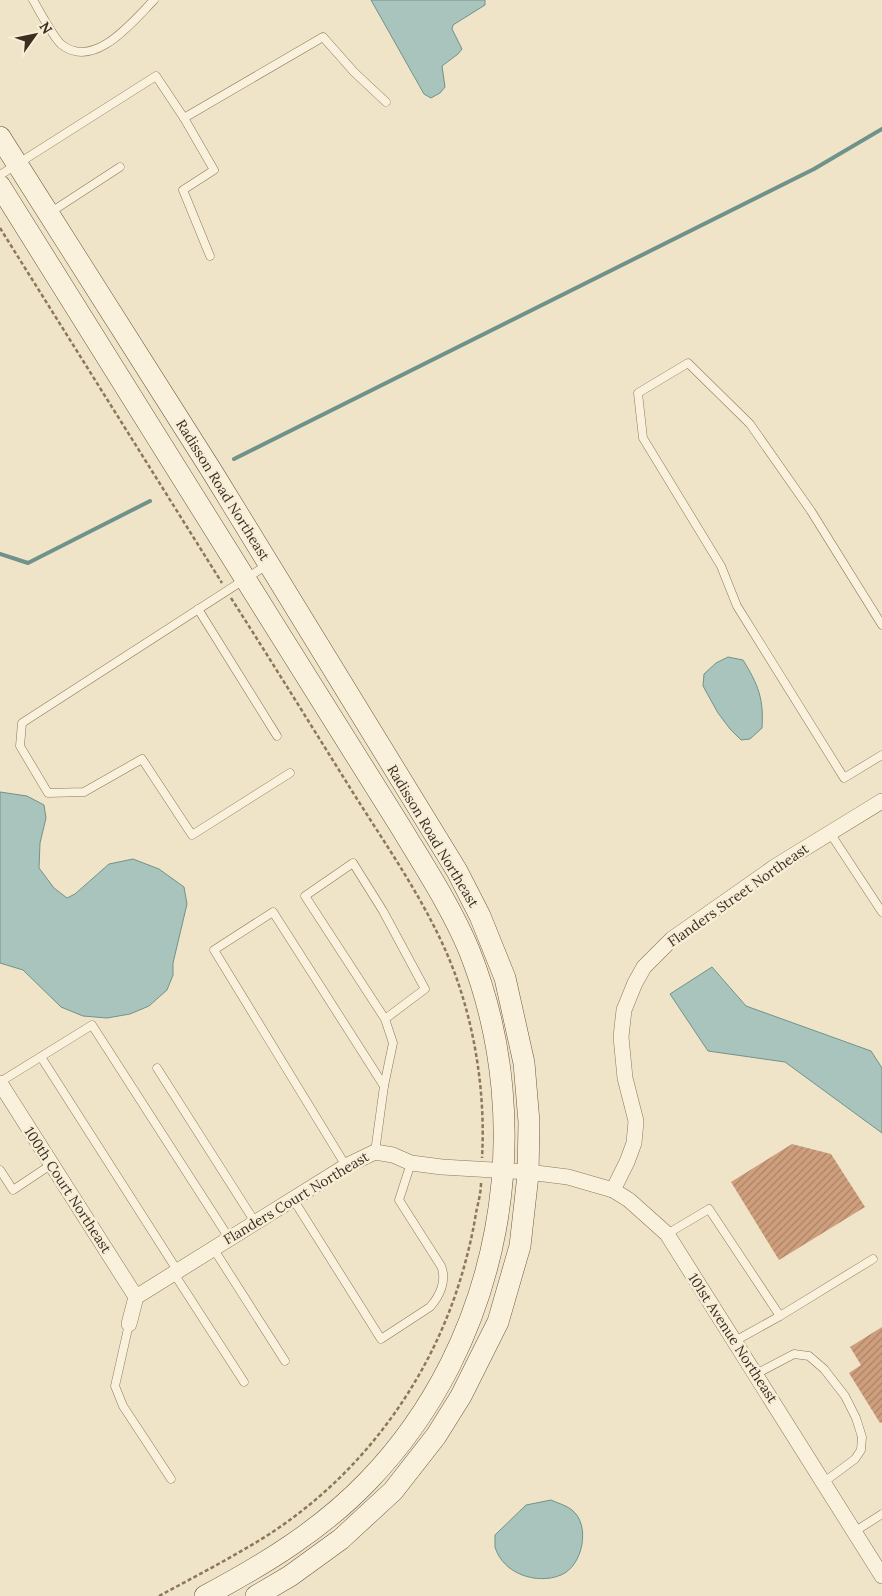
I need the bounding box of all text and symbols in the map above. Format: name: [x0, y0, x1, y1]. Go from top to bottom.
north arrow: [10, 10, 60, 60]
text: N: [35, 18, 56, 38]
street label: Radisson Road Northeast: [172, 416, 274, 564]
street label: Radisson Road Northeast: [383, 761, 483, 911]
street label: Flanders Street Northeast: [664, 839, 812, 951]
street label: 100th Court Northeast: [20, 1123, 116, 1257]
street label: Flanders Court Northeast: [220, 1147, 372, 1249]
street label: 101st Avenue Northeast: [684, 1270, 782, 1407]

